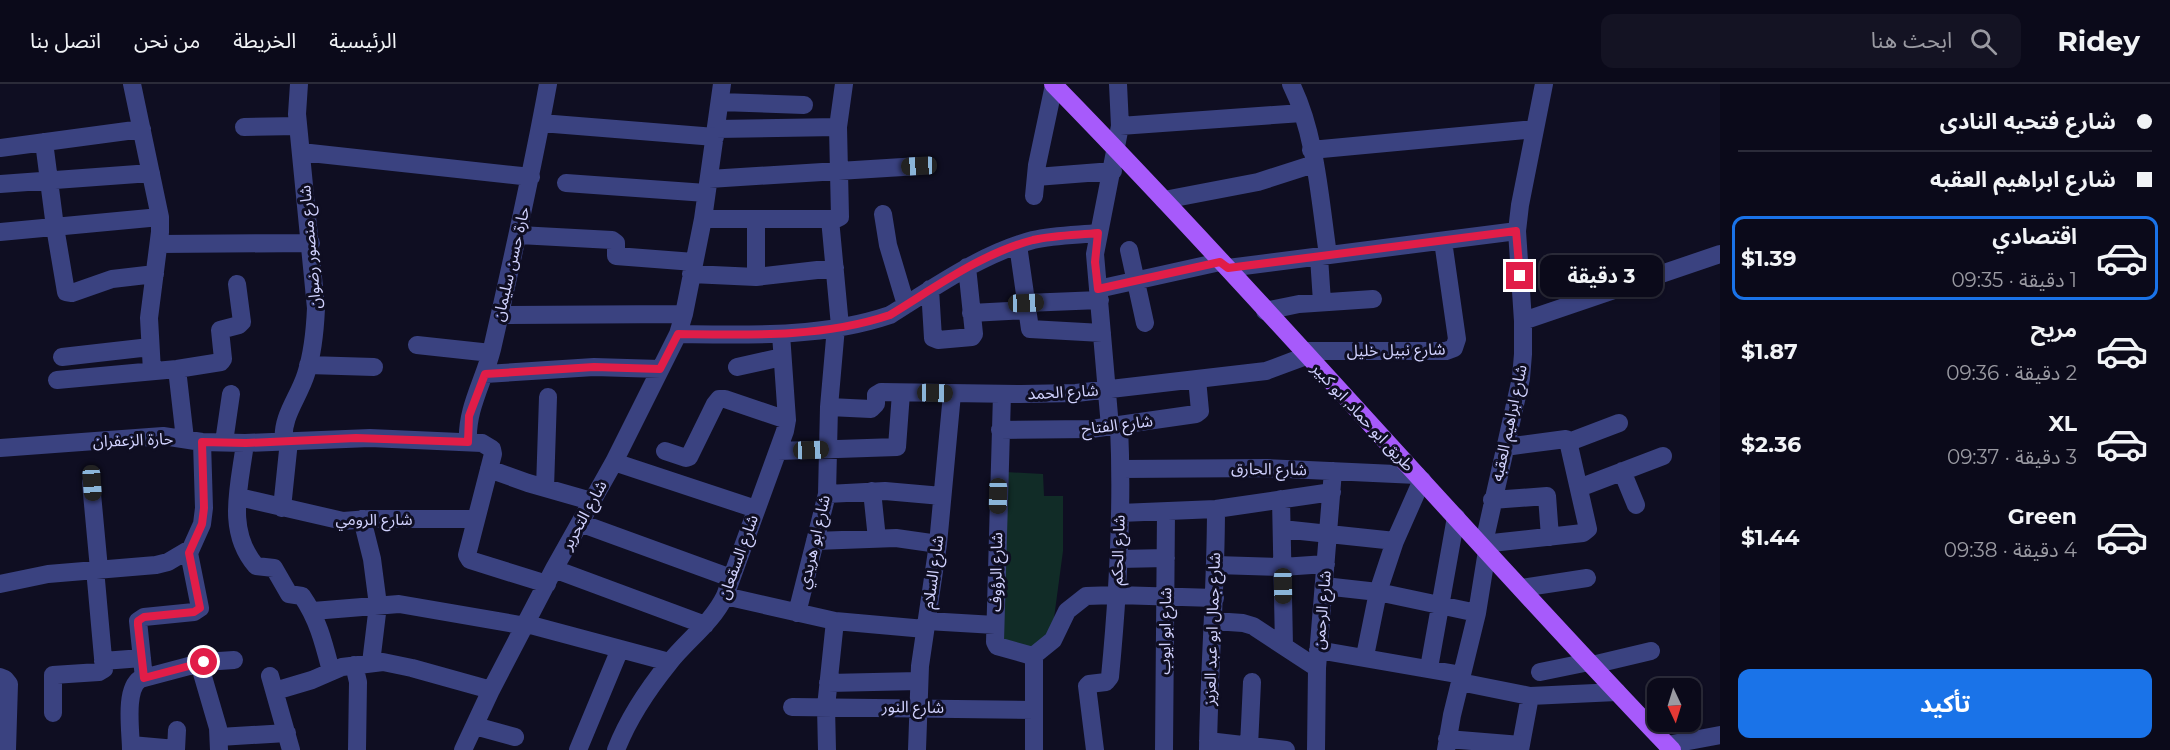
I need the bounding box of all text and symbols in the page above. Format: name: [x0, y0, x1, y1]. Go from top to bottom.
search box: [1601, 14, 2021, 68]
text: Ridey: [2057, 24, 2140, 58]
icon: search: [1967, 25, 2000, 58]
text: ابحث هنا: [1871, 27, 1952, 54]
text: اتصل بنا: [30, 28, 101, 53]
text: من نحن: [134, 28, 200, 53]
text: الخريطة: [233, 28, 296, 53]
text: الرئيسية: [329, 28, 397, 53]
text: شارع فتحيه النادى: [1940, 108, 2116, 135]
car: [901, 156, 937, 176]
text: شارع ابراهيم العقبه: [1930, 166, 2116, 193]
street label: شارع منصور رضوان: [295, 184, 328, 310]
street label: حارة حسن سليمان: [489, 205, 533, 323]
text: اقتصادي: [1992, 223, 2077, 250]
icon: car: [2095, 231, 2149, 285]
text: $1.39: [1741, 245, 1796, 272]
callout: 3 دقيقة: [1541, 255, 1664, 297]
route end: [1506, 262, 1533, 289]
text: 3 دقيقة: [1568, 264, 1635, 288]
text: 1 دقيقة · 09:35: [1951, 268, 2077, 292]
car: [1008, 293, 1044, 313]
text: مريح: [2031, 316, 2077, 343]
icon: car: [2095, 324, 2149, 378]
text: $1.87: [1741, 338, 1798, 365]
street label: شارع نبيل خليل: [1346, 340, 1446, 363]
street label: طريق ابو حماد, ابو كبير: [1306, 358, 1418, 476]
text: 2 دقيقة · 09:36: [1946, 361, 2077, 385]
street label: شارع ابراهيم العقبه: [1487, 363, 1534, 484]
street label: شارع الحمد: [1027, 381, 1099, 406]
car: [917, 384, 953, 402]
text: XL: [2048, 410, 2077, 437]
street label: شارع الفتاح: [1080, 411, 1154, 442]
icon: car: [2095, 417, 2149, 471]
street label: حارة الزعفران: [92, 429, 174, 451]
text: $2.36: [1741, 431, 1801, 458]
car: [793, 440, 829, 460]
text: 3 دقيقة · 09:37: [1947, 445, 2077, 469]
street label: شارع الحارق: [1231, 459, 1307, 482]
car: [82, 464, 102, 502]
street label: شارع التحرير: [557, 477, 613, 555]
car: [989, 478, 1007, 514]
street label: شارع ابو هريدي: [794, 493, 837, 591]
text: Green: [2008, 503, 2077, 530]
street label: شارع الرومي: [335, 510, 413, 532]
icon: car: [2095, 510, 2149, 564]
street label: شارع السقعان: [714, 512, 765, 603]
street label: شارع الحكم: [1107, 514, 1132, 586]
text: $1.44: [1741, 524, 1800, 551]
street label: شارع الرؤوف: [986, 532, 1009, 612]
street label: شارع السلام: [918, 534, 951, 611]
text: 4 دقيقة · 09:38: [1944, 538, 2077, 562]
street label: شارع جمال ابو عبد العزيز: [1200, 552, 1227, 707]
car: [1274, 568, 1292, 604]
street label: شارع الرحمن: [1309, 570, 1338, 651]
street label: شارع ابو ايوب: [1155, 587, 1178, 675]
route start: [190, 648, 217, 675]
button: تأكيد: [1738, 669, 2152, 738]
north arrow: [1647, 678, 1701, 732]
map controls: [1647, 678, 1701, 732]
street label: شارع النور: [881, 697, 944, 720]

